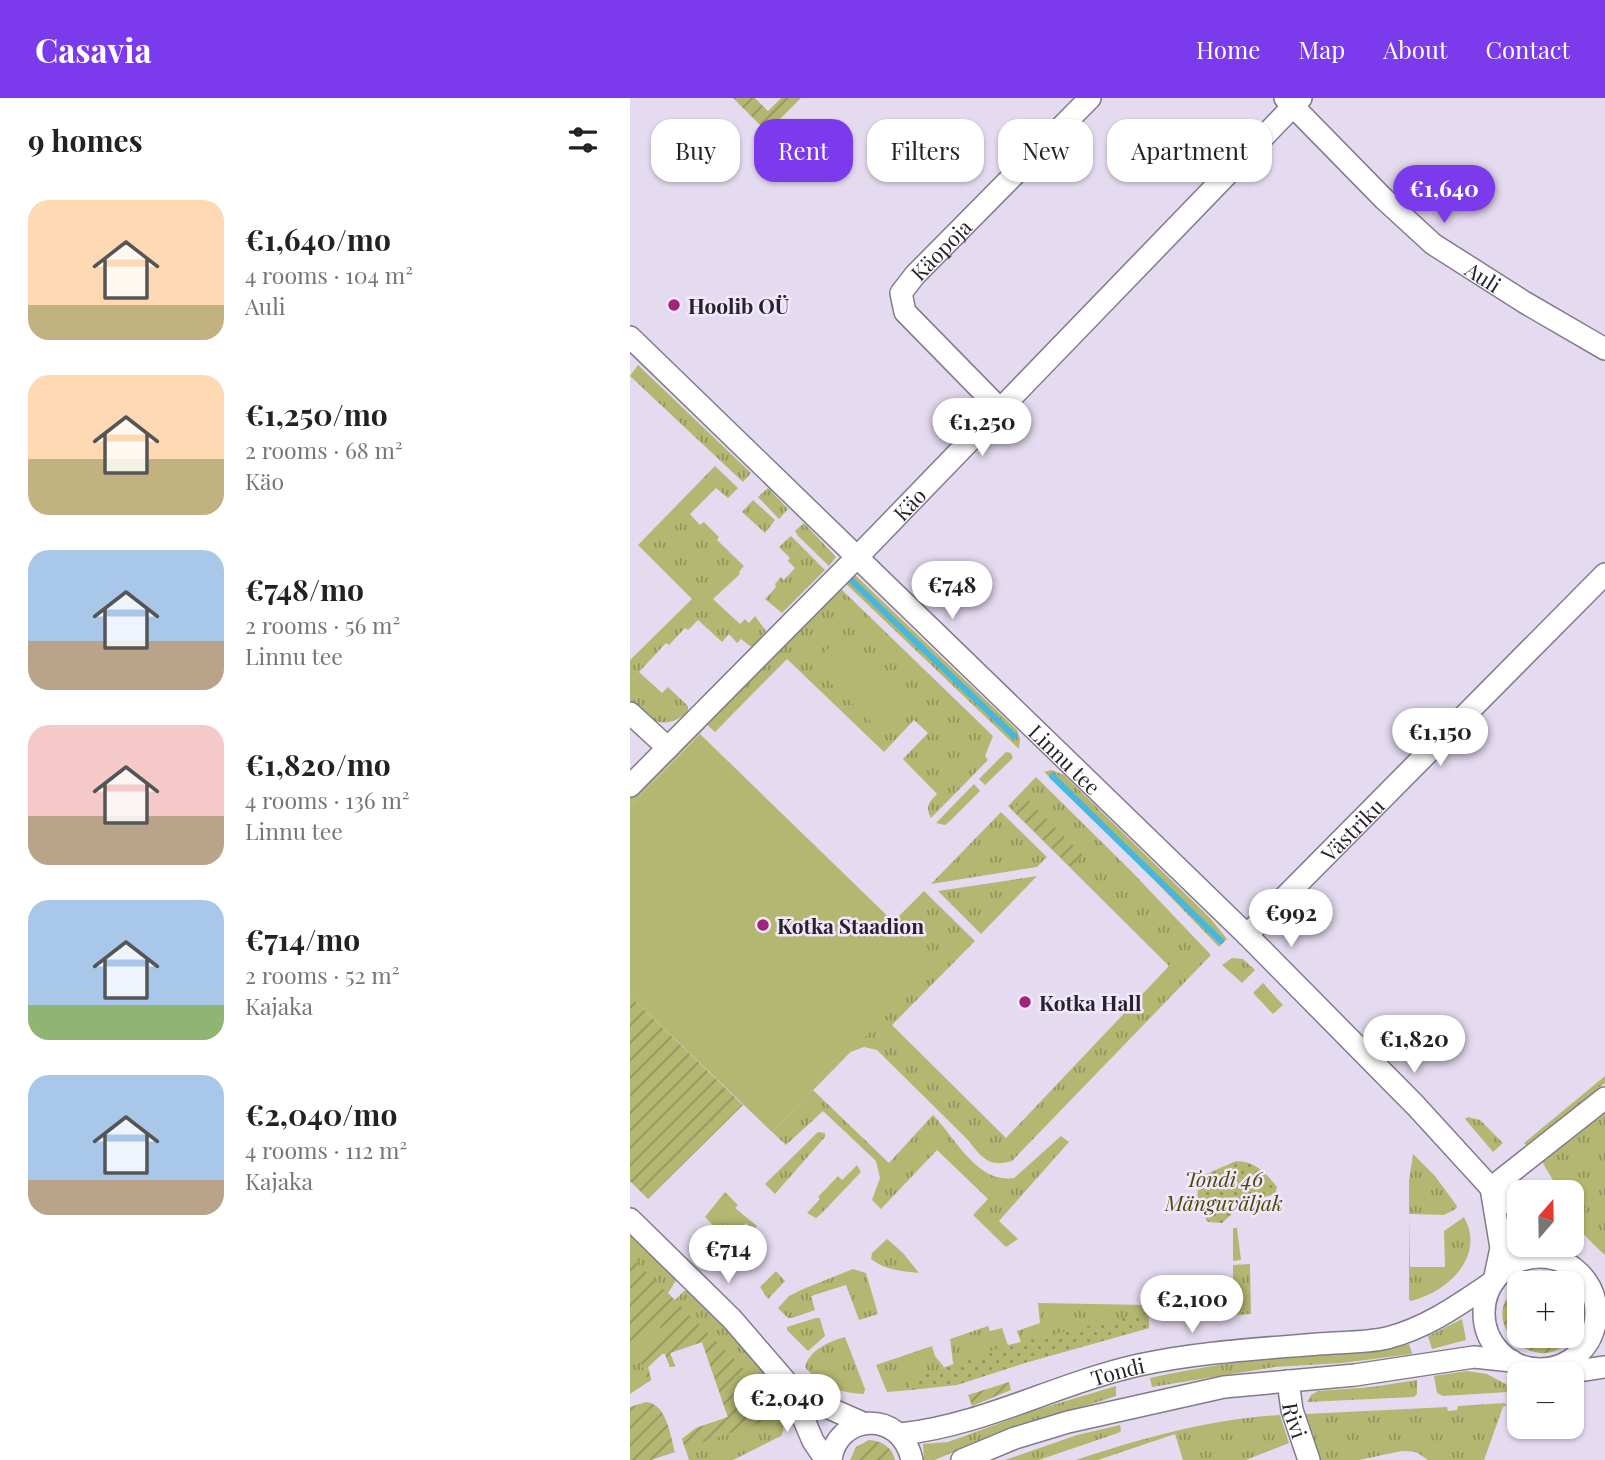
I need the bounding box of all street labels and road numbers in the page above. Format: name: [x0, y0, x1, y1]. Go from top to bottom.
street label: Käopoja: [904, 212, 977, 286]
street label: Auli: [1460, 254, 1507, 298]
street label: Käo: [886, 481, 931, 526]
street label: Linnu tee: [1023, 718, 1107, 800]
street label: Västriku: [1314, 791, 1390, 868]
street label: Tondi: [1087, 1350, 1147, 1392]
street label: Rivi: [1277, 1401, 1315, 1442]

